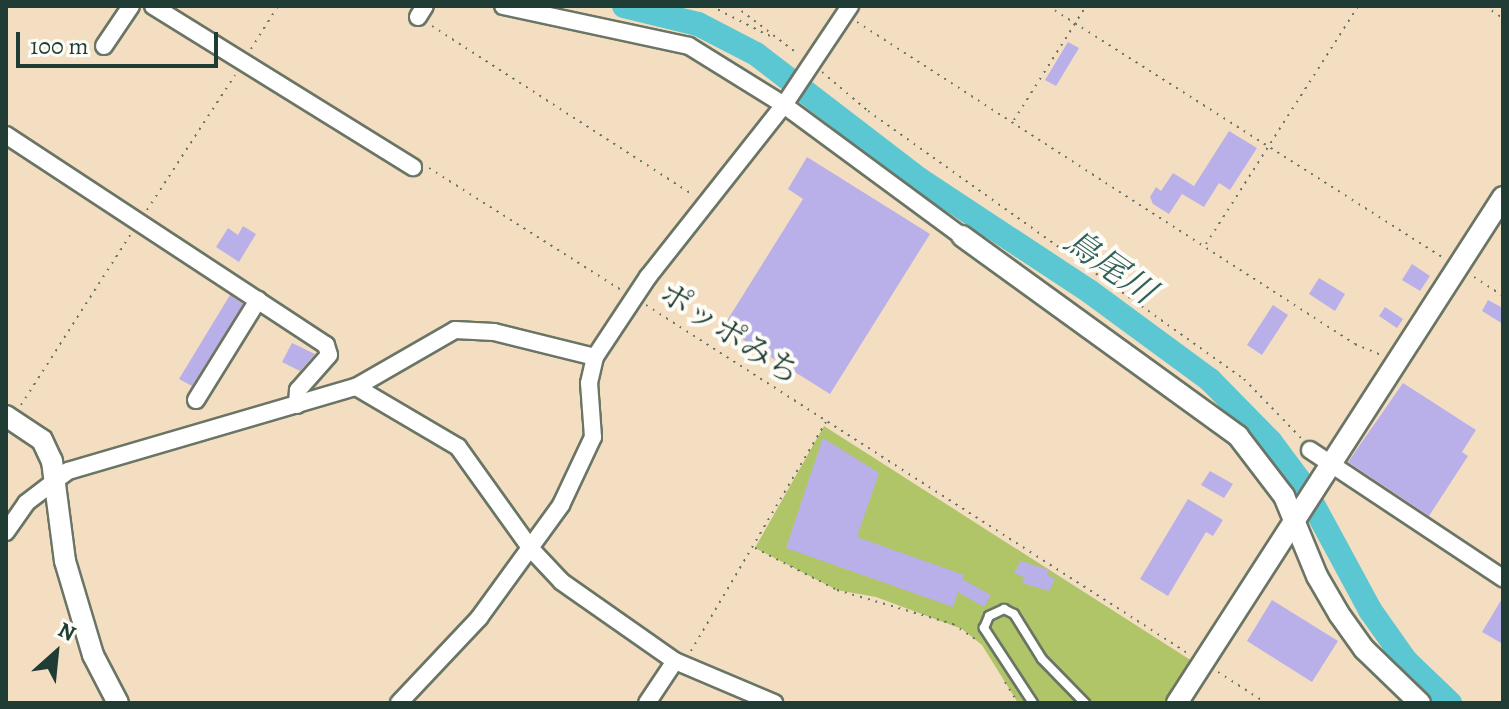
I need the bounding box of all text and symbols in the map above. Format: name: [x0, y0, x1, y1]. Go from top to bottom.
scale bar: [20, 16, 222, 66]
text: 100 m: [30, 30, 89, 62]
water label: 鳥尾川: [1057, 220, 1163, 312]
street label: ポッポみち: [652, 273, 808, 393]
north arrow: [16, 613, 96, 693]
text: N: [53, 615, 81, 649]

